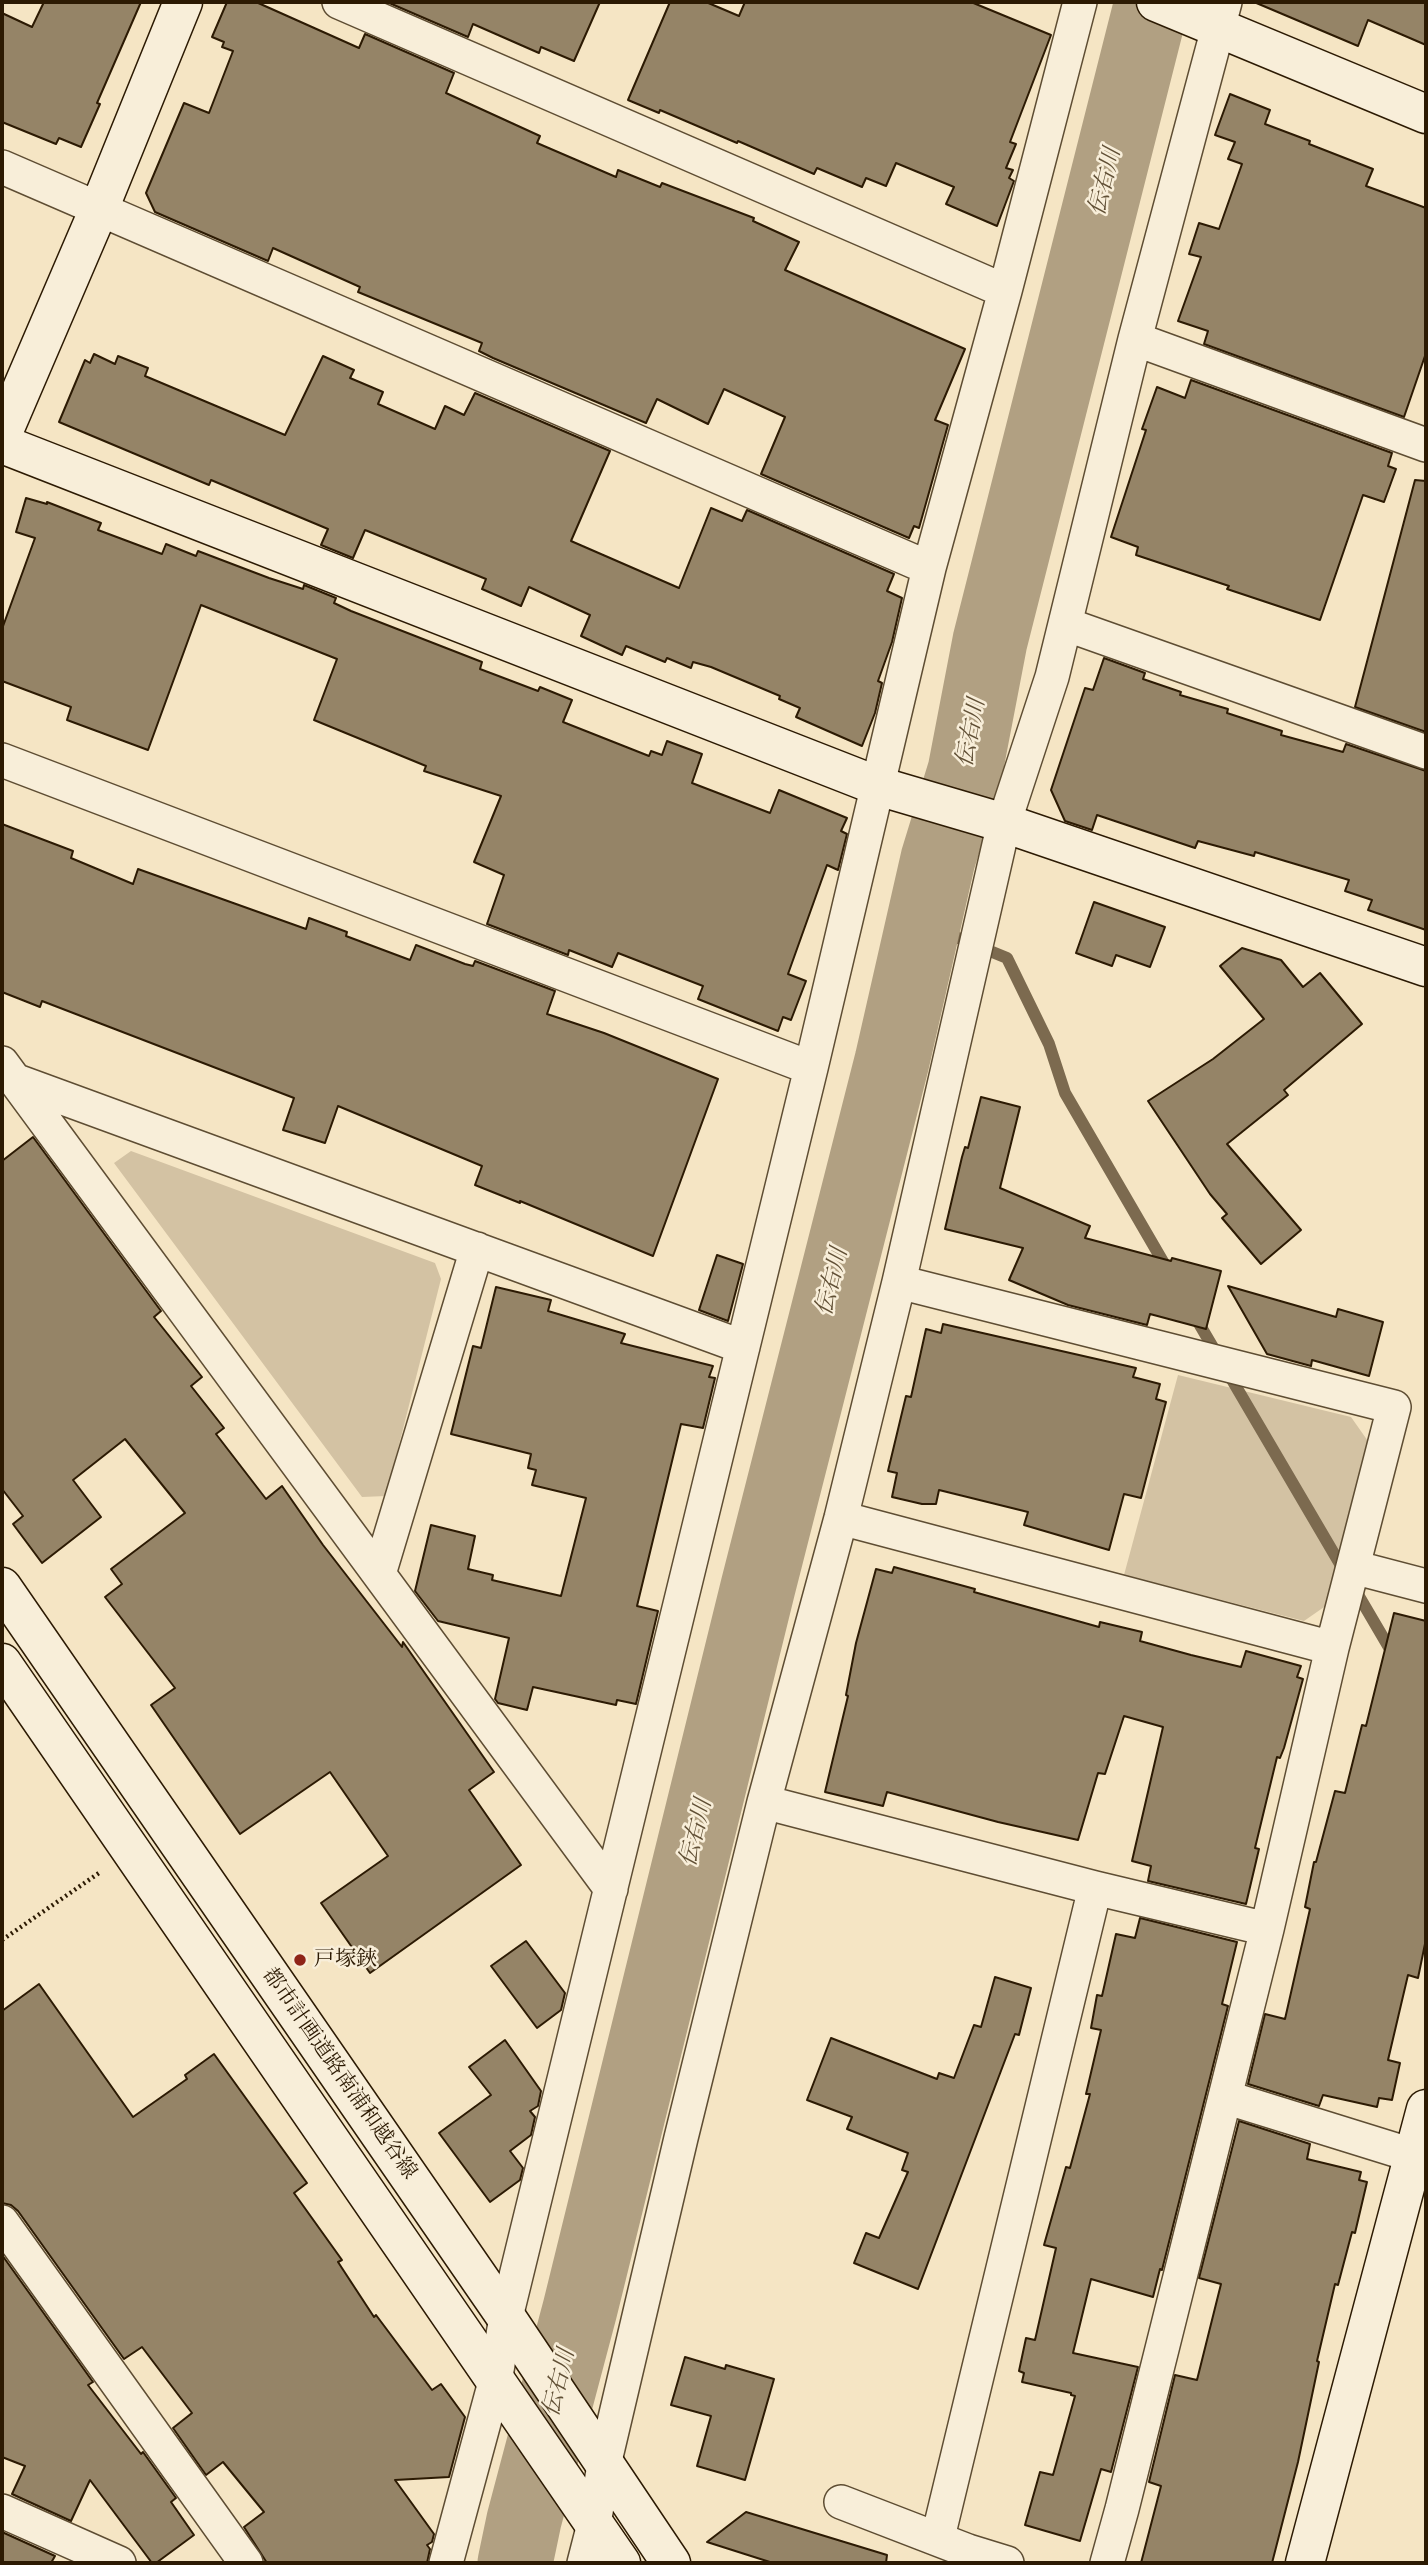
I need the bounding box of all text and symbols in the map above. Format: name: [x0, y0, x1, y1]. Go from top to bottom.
water label: 伝右川: [1084, 145, 1128, 219]
water label: 伝右川: [952, 697, 992, 769]
water label: 伝右川: [811, 1245, 855, 1319]
water label: 伝右川: [675, 1796, 719, 1870]
place label: 戸塚鋏: [314, 1947, 377, 1973]
marker: 戸塚鋏: [292, 1952, 308, 1968]
street label: 都市計画道路南浦和越谷線: [256, 1964, 422, 2184]
water label: 伝右川: [538, 2346, 582, 2420]

